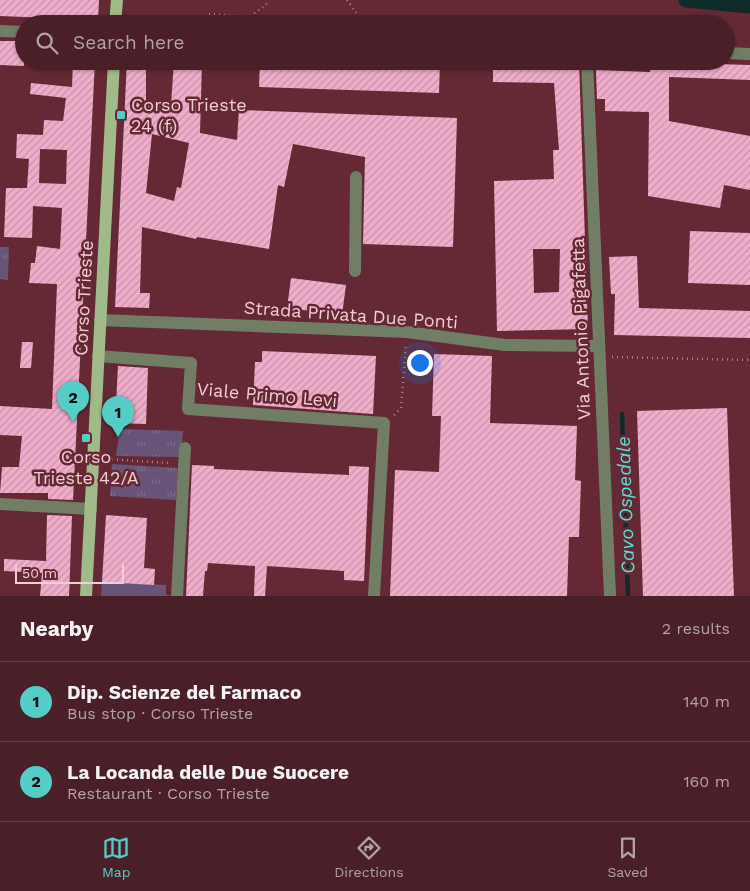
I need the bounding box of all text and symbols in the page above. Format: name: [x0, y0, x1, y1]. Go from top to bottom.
search box: [15, 15, 735, 70]
icon: search: [33, 29, 61, 57]
text: Search here: [73, 31, 184, 54]
place label: Corso Trieste 24 (f): [131, 94, 247, 136]
marker: Corso Trieste 24 (f): [115, 109, 127, 121]
street label: Via Antonio Pigafetta: [567, 238, 594, 420]
street label: Corso Trieste: [70, 240, 97, 356]
street label: Strada Privata Due Ponti: [243, 297, 459, 332]
your location: [407, 350, 433, 376]
street label: Viale Primo Levi: [196, 378, 338, 411]
pin: 2: [57, 381, 89, 422]
pin: 1: [102, 396, 134, 437]
marker: Corso Trieste 42/A: [80, 432, 92, 444]
water label: Cavo Ospedale: [612, 436, 639, 574]
place label: Corso Trieste 42/A: [33, 446, 139, 488]
scale bar: [15, 561, 124, 584]
text: 50 m: [22, 565, 57, 581]
text: Nearby: [20, 616, 93, 641]
text: 2 results: [662, 619, 730, 638]
text: Dip. Scienze del Farmaco: [67, 681, 301, 704]
text: 1: [33, 692, 39, 711]
text: 140 m: [683, 692, 730, 711]
text: Bus stop · Corso Trieste: [67, 704, 253, 723]
text: La Locanda delle Due Suocere: [67, 761, 349, 784]
text: 2: [31, 772, 41, 791]
text: 160 m: [683, 772, 730, 791]
text: Restaurant · Corso Trieste: [67, 784, 270, 803]
tab: Map: [102, 834, 131, 880]
tab: Directions: [334, 834, 404, 880]
tab: Saved: [607, 834, 648, 880]

